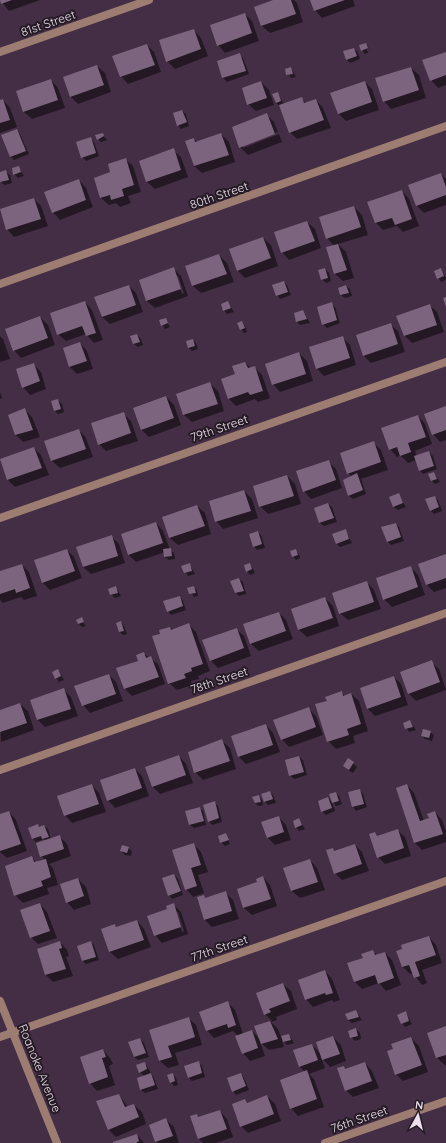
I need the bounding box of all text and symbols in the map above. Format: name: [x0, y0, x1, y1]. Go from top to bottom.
street label: 81st Street: [19, 7, 77, 39]
street label: 80th Street: [188, 178, 250, 212]
street label: 79th Street: [188, 411, 250, 445]
street label: 78th Street: [188, 663, 250, 697]
street label: 77th Street: [189, 931, 249, 965]
street label: Roanoke Avenue: [15, 1022, 65, 1115]
north arrow: [398, 1095, 438, 1135]
text: N: [414, 1098, 424, 1113]
street label: 76th Street: [329, 1102, 389, 1136]

